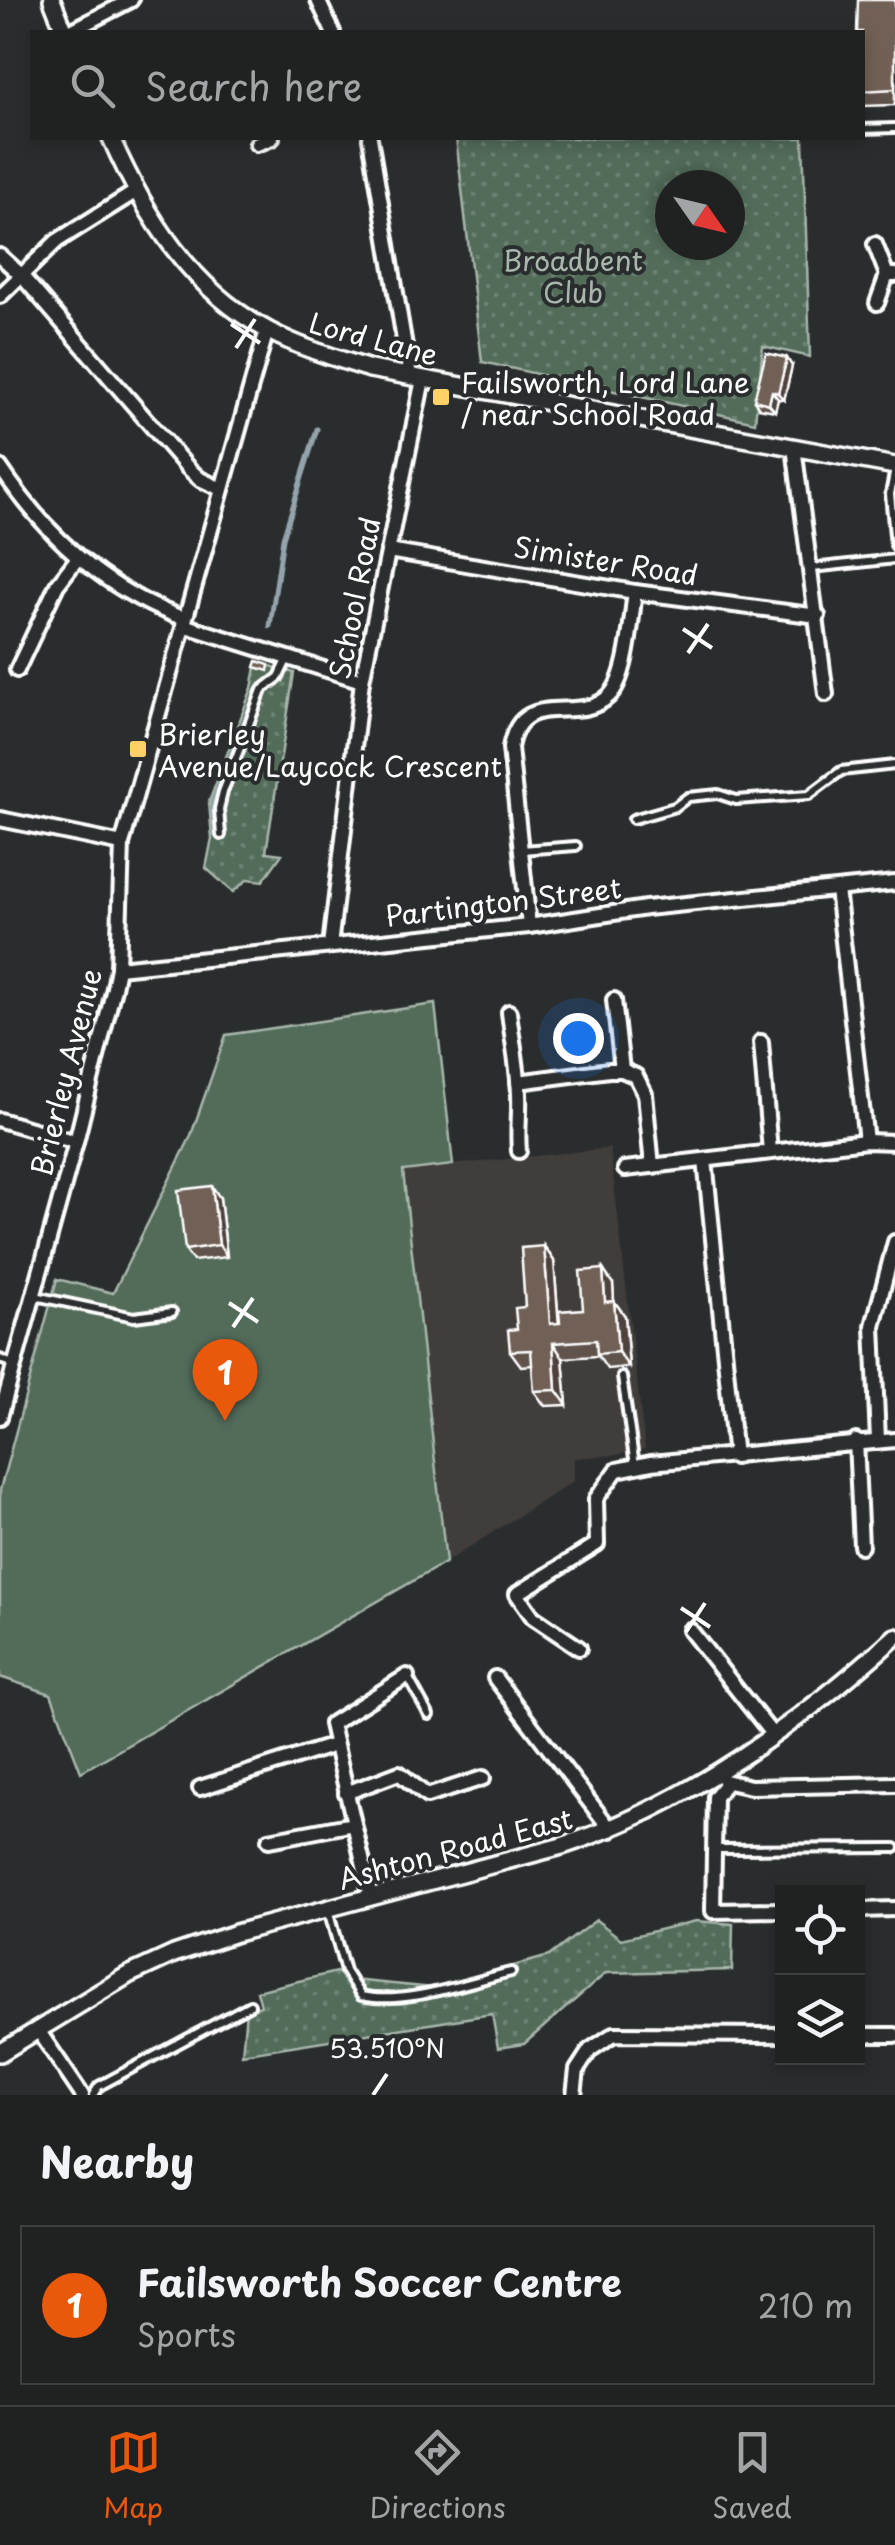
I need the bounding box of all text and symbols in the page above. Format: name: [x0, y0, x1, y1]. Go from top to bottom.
search box: [30, 30, 865, 140]
text: Search here: [145, 57, 362, 114]
icon: search: [65, 58, 120, 113]
north arrow: [655, 170, 745, 260]
park label: Broadbent Club: [503, 238, 643, 313]
street label: Lord Lane: [305, 300, 443, 376]
place label: Failsworth, Lord Lane / near School Road: [461, 360, 750, 435]
marker: Failsworth, Lord Lane / near School Road: [430, 386, 452, 408]
street label: School Road: [317, 513, 391, 683]
street label: Simister Road: [511, 524, 701, 596]
place label: Brierley Avenue/Laycock Crescent: [158, 712, 502, 787]
marker: Brierley Avenue/Laycock Crescent: [127, 738, 149, 760]
street label: Partington Street: [382, 865, 624, 937]
street label: Brierley Avenue: [18, 964, 112, 1180]
your location: [553, 1013, 604, 1064]
pin: 1: [192, 1338, 258, 1421]
street label: Ashton Road East: [333, 1796, 577, 1900]
map controls: [775, 1885, 865, 2065]
button: locate: [775, 1885, 865, 1975]
button: layers: [775, 1975, 865, 2065]
text: 53.510°N: [329, 2029, 445, 2067]
text: Nearby: [40, 2129, 194, 2192]
text: Failsworth Soccer Centre: [137, 2253, 622, 2310]
text: 1: [67, 2281, 82, 2329]
text: 210 m: [758, 2281, 853, 2329]
text: Sports: [137, 2310, 236, 2358]
tab: Map: [103, 2425, 163, 2528]
tab: Directions: [370, 2425, 506, 2528]
tab: Saved: [712, 2425, 792, 2528]

